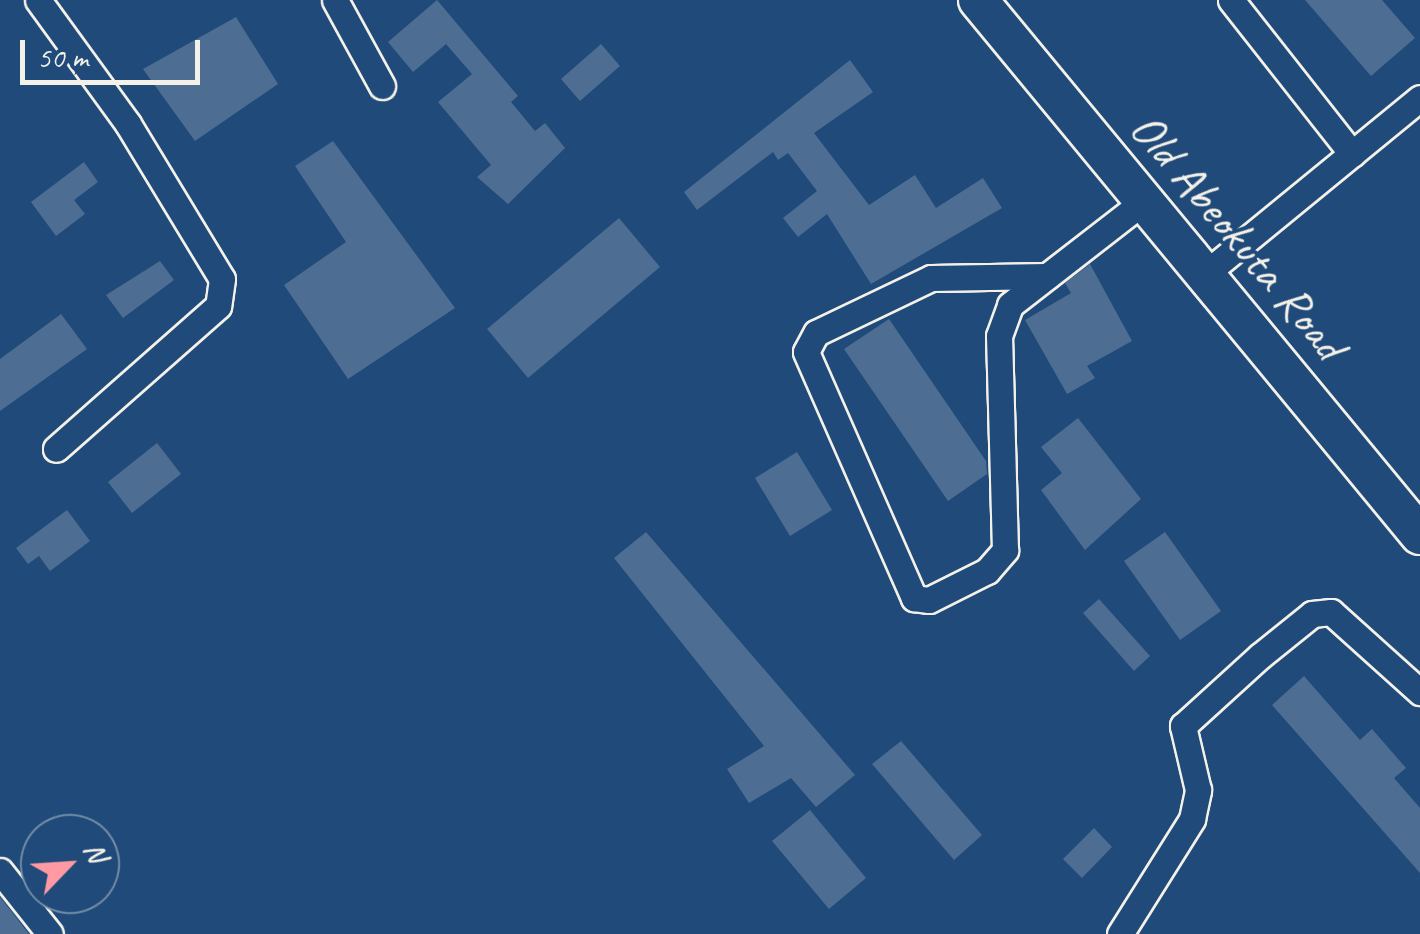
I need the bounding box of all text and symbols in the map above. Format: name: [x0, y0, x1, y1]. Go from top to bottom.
scale bar: [25, 20, 205, 82]
text: 50 m: [37, 38, 88, 76]
street label: Old Abeokuta Road: [1118, 101, 1358, 371]
north arrow: [20, 814, 120, 914]
text: N: [76, 837, 115, 867]

